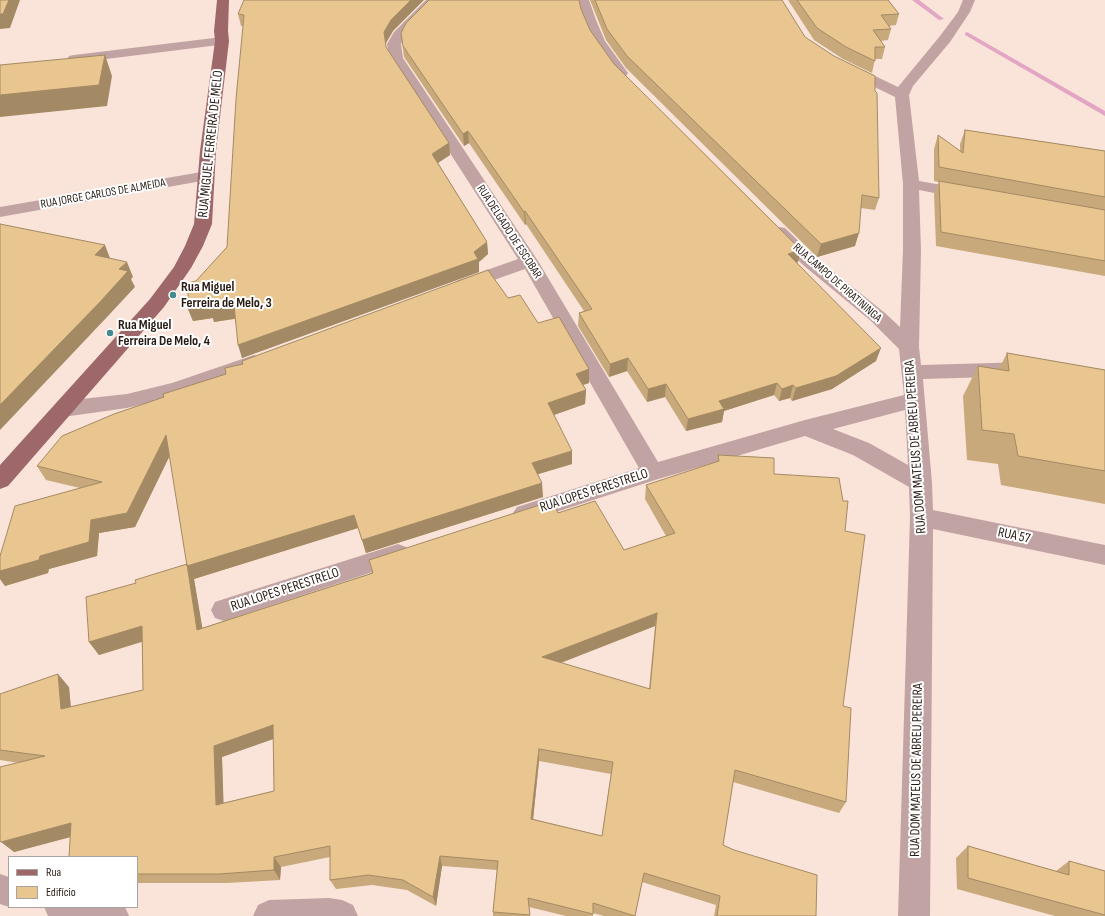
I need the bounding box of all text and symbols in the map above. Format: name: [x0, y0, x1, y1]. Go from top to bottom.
street label: RUA MIGUEL FERREIRA DE MELO: [195, 70, 227, 218]
street label: RUA JORGE CARLOS DE ALMEIDA: [40, 176, 166, 212]
street label: RUA DELGADO DE ESCOBAR: [473, 182, 545, 282]
street label: RUA CAMPO DE PIRATININGA: [790, 241, 884, 325]
place label: Rua Miguel Ferreira de Melo, 3: [181, 279, 272, 312]
marker: Rua Miguel Ferreira de Melo, 3: [168, 290, 178, 300]
place label: Rua Miguel Ferreira De Melo, 4: [118, 317, 210, 350]
marker: Rua Miguel Ferreira De Melo, 4: [105, 328, 115, 338]
street label: RUA DOM MATEUS DE ABREU PEREIRA: [902, 360, 930, 534]
street label: RUA LOPES PERESTRELO: [538, 466, 650, 516]
street label: RUA 57: [996, 524, 1032, 548]
street label: RUA LOPES PERESTRELO: [229, 565, 341, 615]
street label: RUA DOM MATEUS DE ABREU PEREIRA: [907, 683, 927, 857]
legend: [8, 856, 138, 908]
text: Rua: [46, 865, 61, 880]
text: Edifício: [46, 885, 76, 900]

